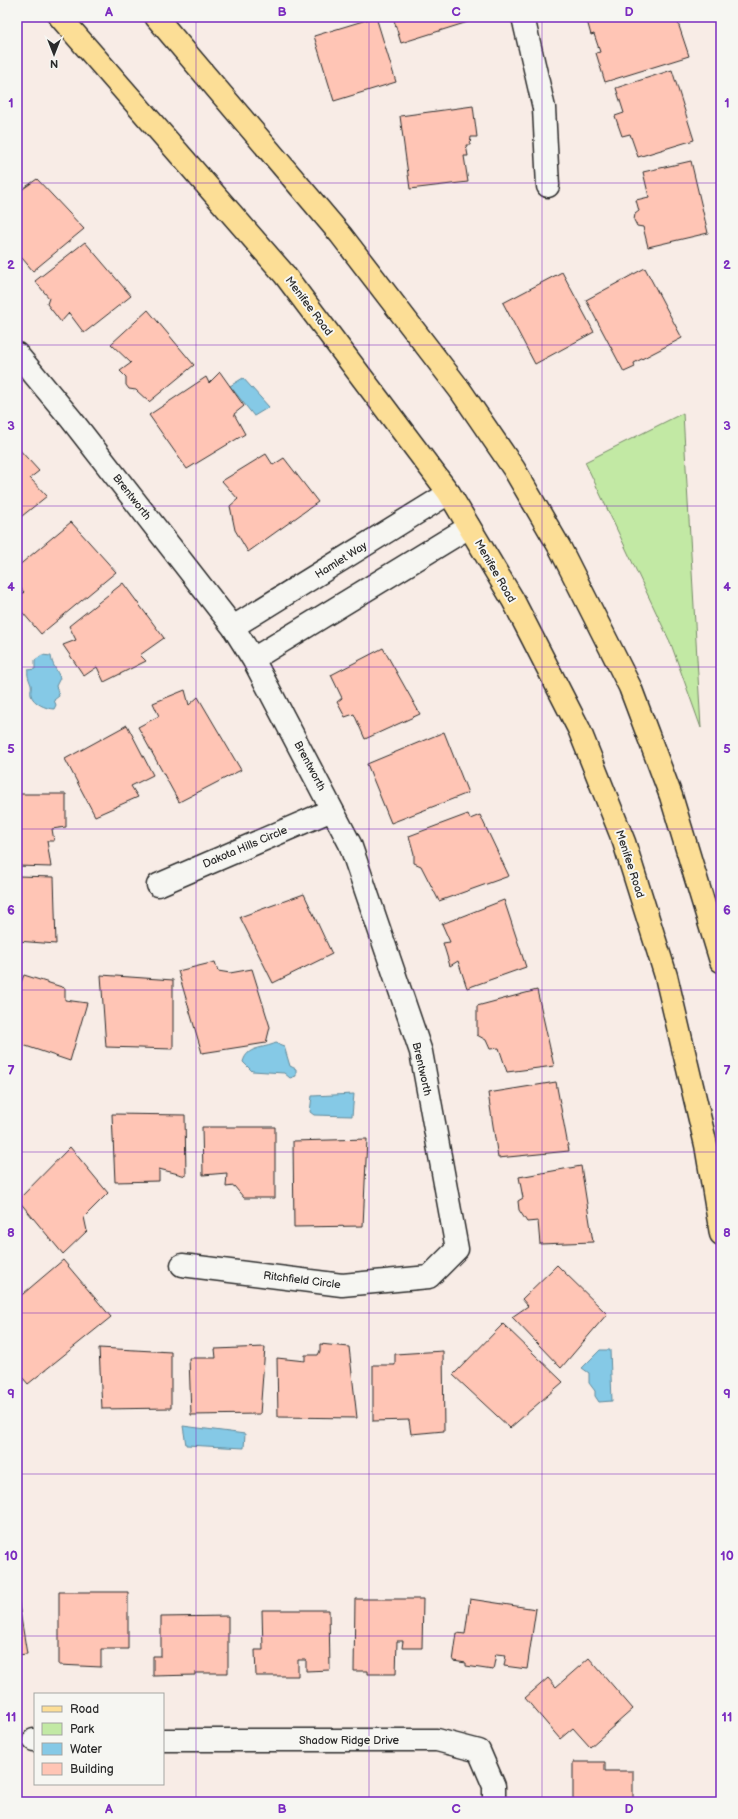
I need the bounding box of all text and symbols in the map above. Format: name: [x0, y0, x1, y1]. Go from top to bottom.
text: A: [104, 4, 113, 20]
text: B: [277, 4, 287, 20]
text: C: [451, 4, 461, 20]
text: D: [624, 4, 634, 20]
north arrow: [34, 34, 74, 74]
text: N: [50, 57, 58, 70]
text: 1: [8, 95, 14, 111]
text: 1: [724, 95, 730, 111]
text: 2: [7, 257, 15, 273]
text: 2: [723, 257, 731, 273]
street label: Menifee Road: [283, 274, 335, 338]
text: 3: [7, 418, 15, 434]
text: 3: [723, 418, 731, 434]
street label: Brentworth: [110, 472, 154, 522]
street label: Menifee Road: [472, 537, 518, 605]
street label: Hamlet Way: [313, 539, 369, 581]
text: 4: [7, 579, 15, 595]
text: 4: [723, 579, 731, 595]
street label: Brentworth: [291, 739, 329, 793]
text: 5: [7, 741, 15, 757]
text: 5: [723, 741, 731, 757]
street label: Dakota Hills Circle: [201, 823, 290, 871]
street label: Menifee Road: [613, 829, 647, 899]
text: 6: [7, 902, 15, 918]
text: 6: [723, 902, 731, 918]
street label: Brentworth: [410, 1041, 434, 1097]
text: 7: [7, 1063, 15, 1079]
text: 7: [723, 1063, 731, 1079]
text: 8: [7, 1225, 15, 1241]
text: 8: [723, 1225, 731, 1241]
street label: Ritchfield Circle: [263, 1269, 342, 1291]
text: 9: [7, 1386, 15, 1402]
text: 9: [723, 1386, 731, 1402]
text: 10: [4, 1548, 18, 1564]
text: 10: [720, 1548, 734, 1564]
legend: [34, 1693, 164, 1785]
text: Road: [70, 1702, 99, 1717]
text: 11: [6, 1709, 16, 1725]
text: 11: [722, 1709, 732, 1725]
text: Park: [70, 1722, 94, 1737]
street label: Shadow Ridge Drive: [299, 1734, 400, 1747]
text: Water: [70, 1742, 102, 1757]
text: Building: [70, 1762, 114, 1777]
text: A: [104, 1801, 113, 1817]
text: B: [277, 1801, 287, 1817]
text: C: [451, 1801, 461, 1817]
text: D: [624, 1801, 634, 1817]

